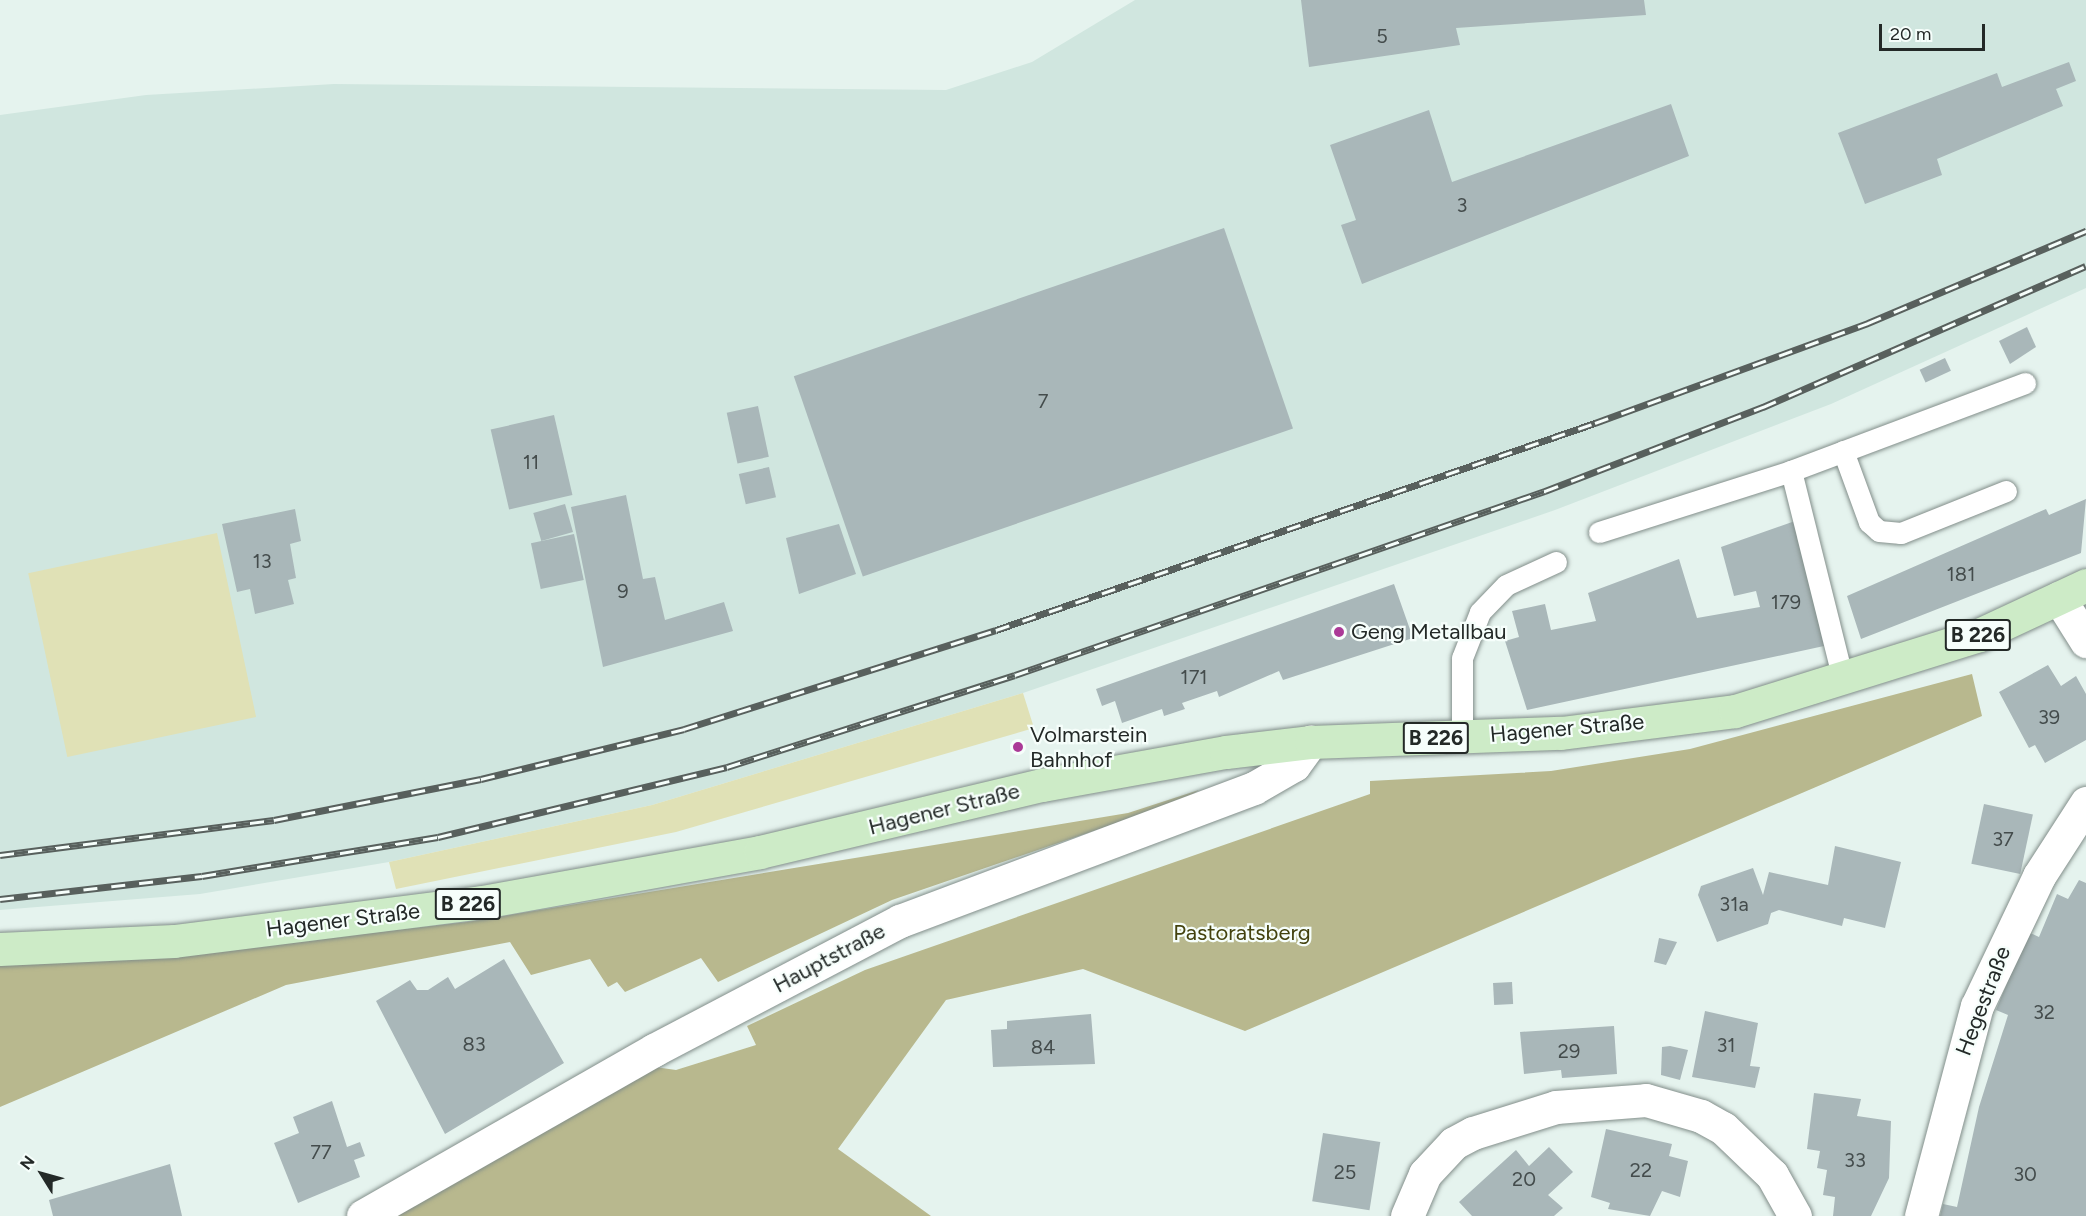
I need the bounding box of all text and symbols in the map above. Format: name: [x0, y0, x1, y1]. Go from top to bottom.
scale bar: [1882, 12, 1988, 50]
text: 20 m: [1890, 23, 1931, 45]
house number: 5: [1376, 24, 1388, 48]
house number: 3: [1457, 193, 1467, 217]
house number: 7: [1038, 389, 1048, 413]
house number: 11: [523, 450, 539, 474]
house number: 13: [252, 549, 272, 573]
house number: 181: [1947, 562, 1975, 586]
house number: 9: [617, 579, 629, 603]
house number: 179: [1771, 590, 1801, 614]
road number: B 226: [1944, 617, 2012, 653]
place label: Geng Metallbau: [1351, 619, 1507, 645]
marker: Geng Metallbau: [1332, 625, 1346, 639]
house number: 171: [1180, 665, 1208, 689]
house number: 39: [2038, 705, 2060, 729]
street label: Hagener Straße: [1489, 708, 1645, 748]
road number: B 226: [1402, 720, 1470, 756]
place label: Volmarstein Bahnhof: [1030, 721, 1147, 772]
marker: Volmarstein Bahnhof: [1011, 740, 1025, 754]
street label: Hagener Straße: [866, 777, 1022, 841]
house number: 37: [1992, 827, 2014, 851]
road number: B 226: [434, 886, 502, 922]
house number: 31a: [1719, 892, 1749, 916]
street label: Hagener Straße: [265, 897, 421, 943]
street label: Hauptstraße: [769, 917, 889, 999]
park label: Pastoratsberg: [1173, 920, 1311, 946]
street label: Hegestraße: [1950, 943, 2016, 1059]
house number: 32: [2033, 1000, 2055, 1024]
house number: 83: [462, 1032, 486, 1056]
house number: 31: [1716, 1033, 1736, 1057]
house number: 84: [1031, 1035, 1055, 1059]
house number: 29: [1558, 1039, 1580, 1063]
house number: 77: [310, 1140, 332, 1164]
north arrow: [12, 1144, 72, 1204]
house number: 33: [1844, 1148, 1866, 1172]
text: N: [16, 1152, 39, 1174]
house number: 22: [1630, 1158, 1652, 1182]
house number: 25: [1334, 1160, 1356, 1184]
house number: 30: [2013, 1162, 2037, 1186]
house number: 20: [1512, 1167, 1536, 1191]

